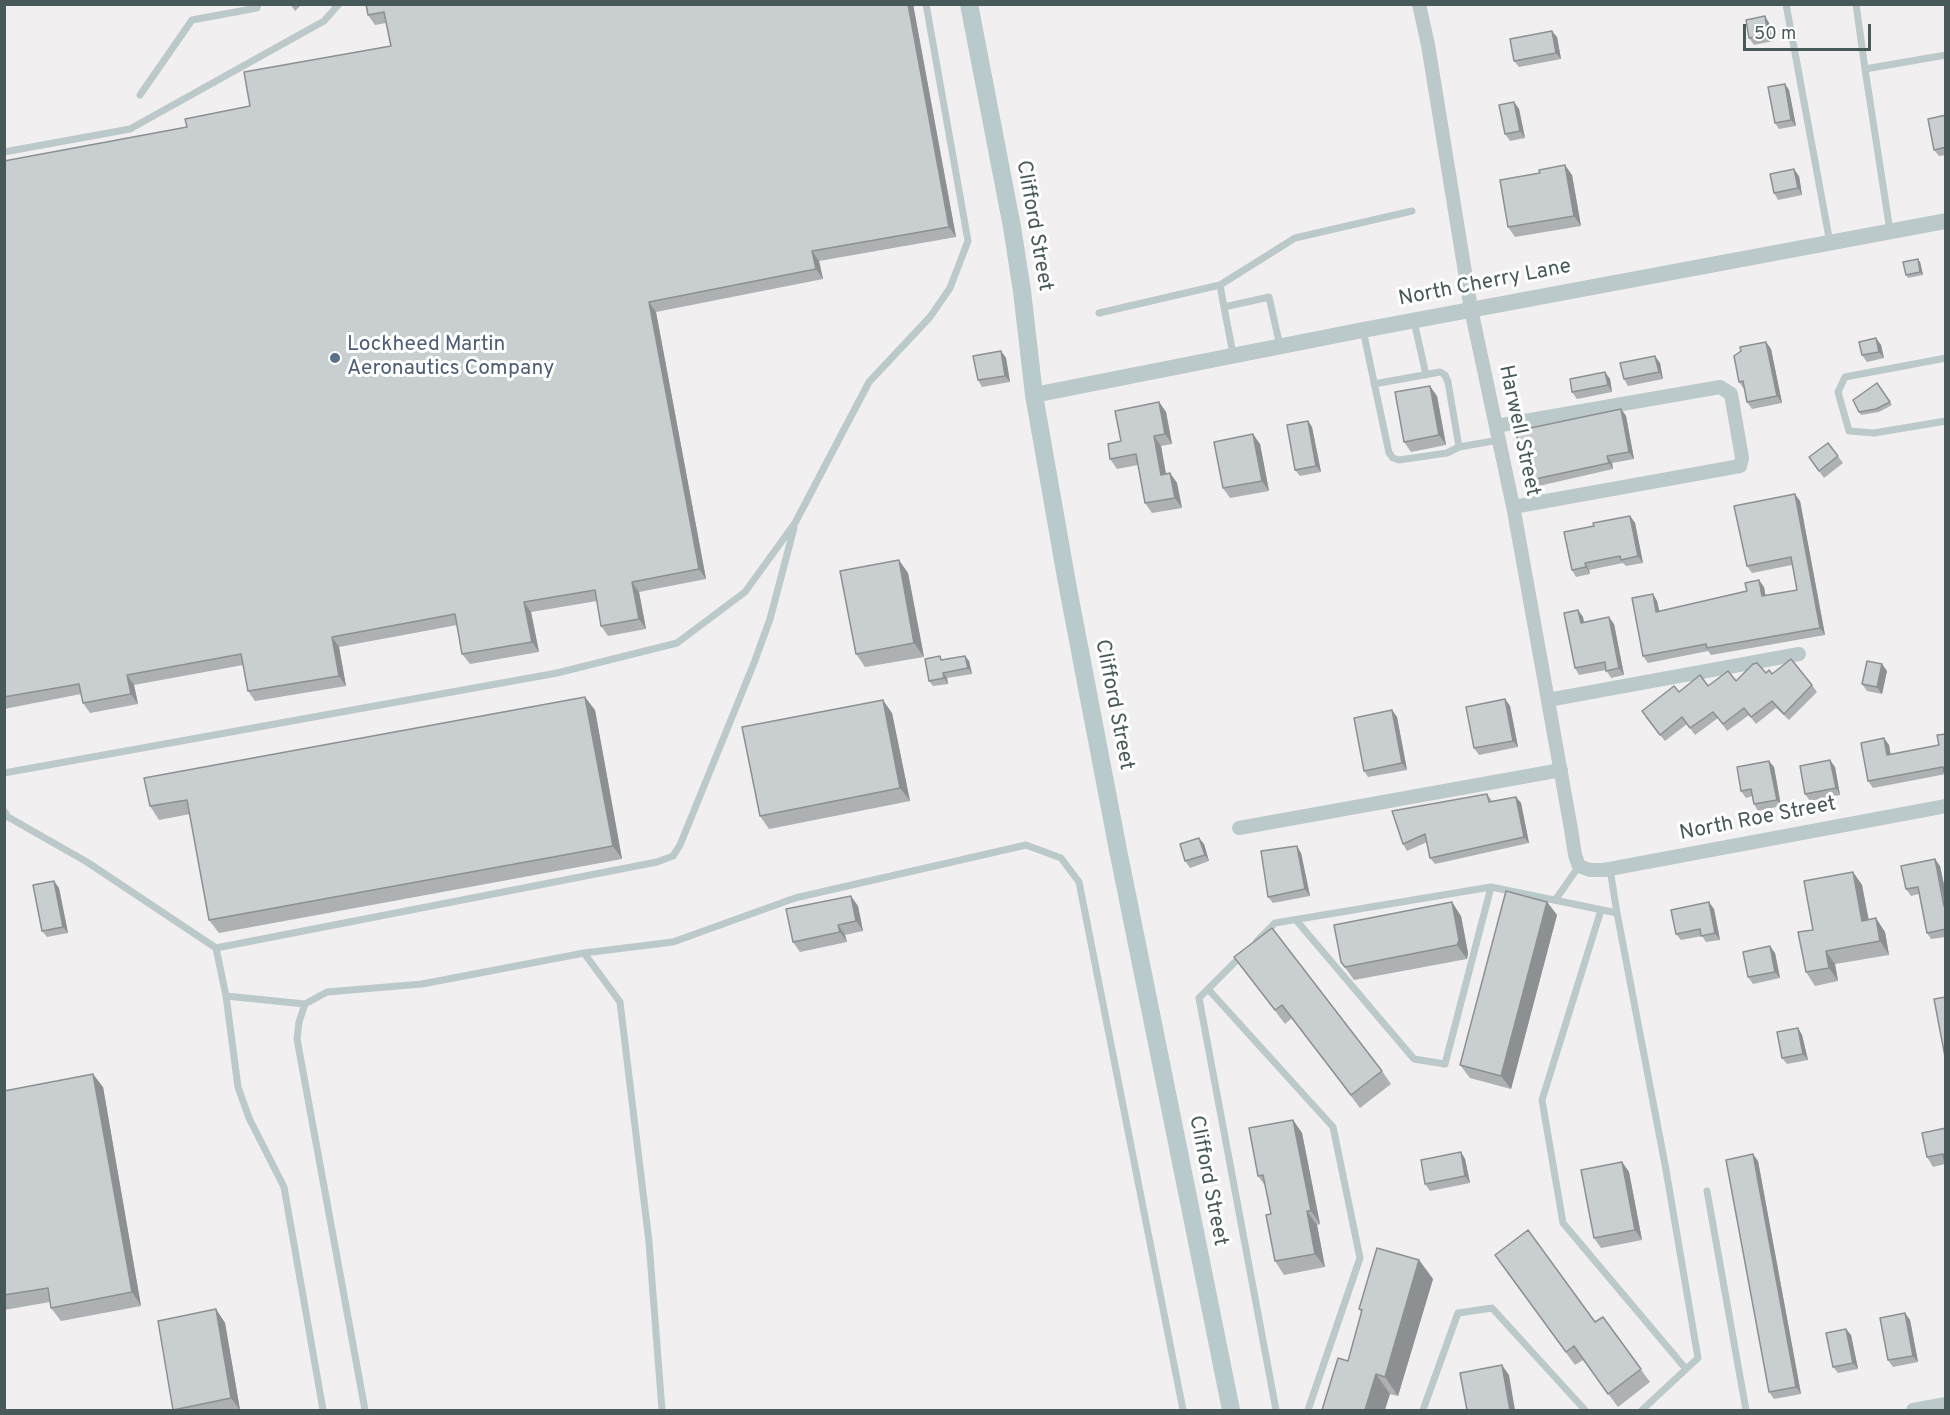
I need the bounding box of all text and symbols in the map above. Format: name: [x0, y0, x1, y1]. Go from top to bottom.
scale bar: [1746, 12, 1874, 50]
text: 50 m: [1754, 23, 1796, 46]
street label: Clifford Street: [1009, 159, 1057, 293]
street label: North Cherry Lane: [1396, 255, 1574, 313]
place label: Lockheed Martin Aeronautics Company: [347, 333, 554, 383]
marker: Lockheed Martin Aeronautics Company: [328, 351, 342, 365]
street label: Harwell Street: [1492, 363, 1544, 499]
street label: Clifford Street: [1088, 638, 1138, 772]
street label: North Roe Street: [1678, 792, 1838, 848]
street label: Clifford Street: [1182, 1114, 1232, 1248]

